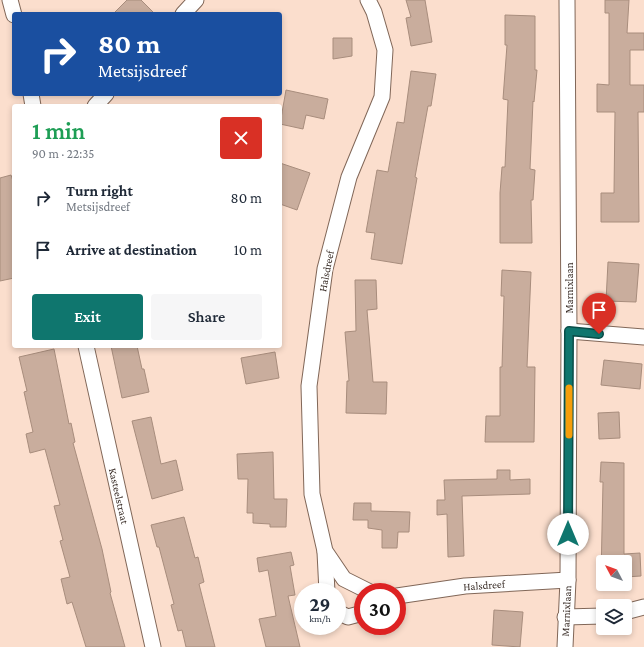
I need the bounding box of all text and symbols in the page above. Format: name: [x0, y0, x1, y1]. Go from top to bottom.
icon: right: [32, 28, 84, 80]
text: 80 m: [98, 28, 160, 59]
text: Metsijsdreef: [98, 61, 187, 81]
text: 1 min: [32, 117, 85, 144]
button: close: [220, 117, 262, 159]
text: 90 m · 22:35: [32, 146, 94, 161]
text: Turn right: [66, 183, 133, 199]
icon: right: [32, 187, 54, 209]
text: 80 m: [231, 190, 262, 206]
text: Metsijsdreef: [66, 199, 130, 214]
icon: arrive: [32, 239, 54, 261]
text: Arrive at destination: [66, 242, 197, 258]
text: 10 m: [234, 242, 262, 258]
street label: Halsdreef: [316, 249, 336, 293]
street label: Marnixlaan: [563, 262, 575, 314]
pin: [582, 293, 616, 334]
button: Exit: [32, 294, 143, 340]
button: Share: [151, 294, 262, 340]
icon: arrive: [588, 299, 610, 321]
street label: Kasteelstraat: [107, 467, 131, 526]
position arrow: [547, 513, 589, 555]
north arrow: [596, 555, 632, 591]
map controls: [596, 555, 632, 635]
street label: Halsdreef: [463, 578, 506, 592]
speed limit sign: 30: [354, 583, 406, 635]
street label: Marnixlaan: [559, 585, 573, 637]
text: 29: [309, 593, 331, 615]
button: layers: [596, 599, 632, 635]
text: km/h: [309, 613, 331, 624]

